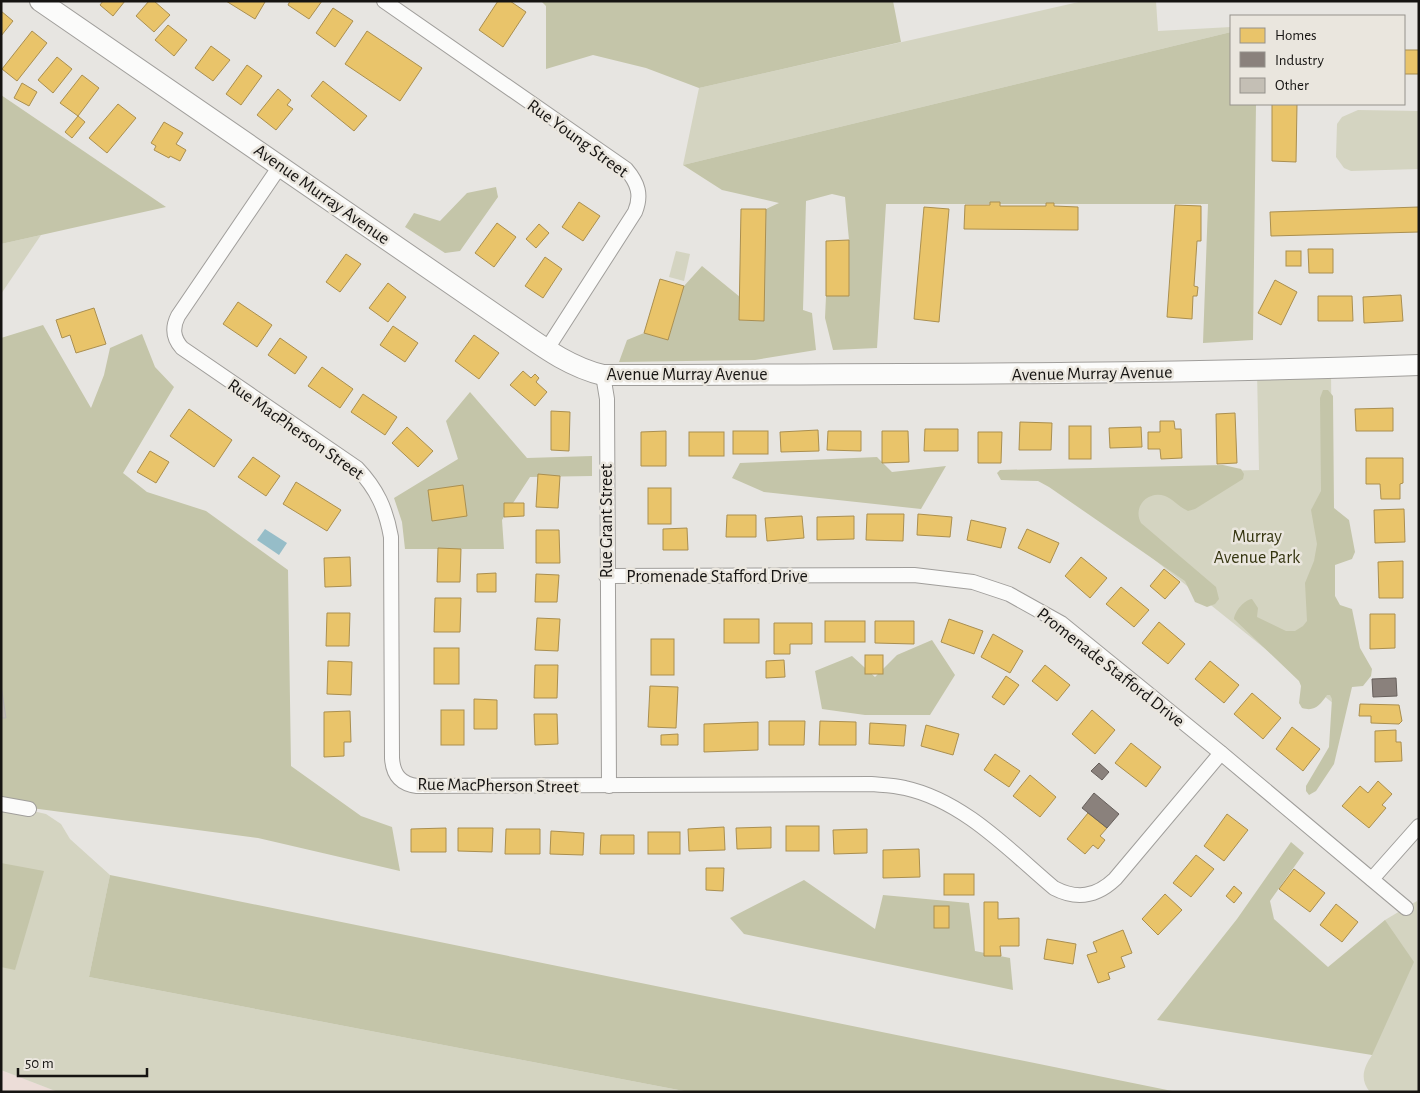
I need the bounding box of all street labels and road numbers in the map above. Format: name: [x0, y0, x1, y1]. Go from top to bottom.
street label: Rue Young Street: [524, 96, 631, 181]
street label: Avenue Murray Avenue: [250, 141, 393, 248]
street label: Avenue Murray Avenue: [1011, 364, 1173, 384]
street label: Avenue Murray Avenue: [607, 366, 767, 384]
street label: Rue MacPherson Street: [224, 376, 367, 484]
street label: Rue Grant Street: [598, 463, 616, 578]
street label: Promenade Stafford Drive: [626, 568, 808, 586]
street label: Promenade Stafford Drive: [1033, 605, 1187, 731]
street label: Rue MacPherson Street: [417, 776, 579, 796]

